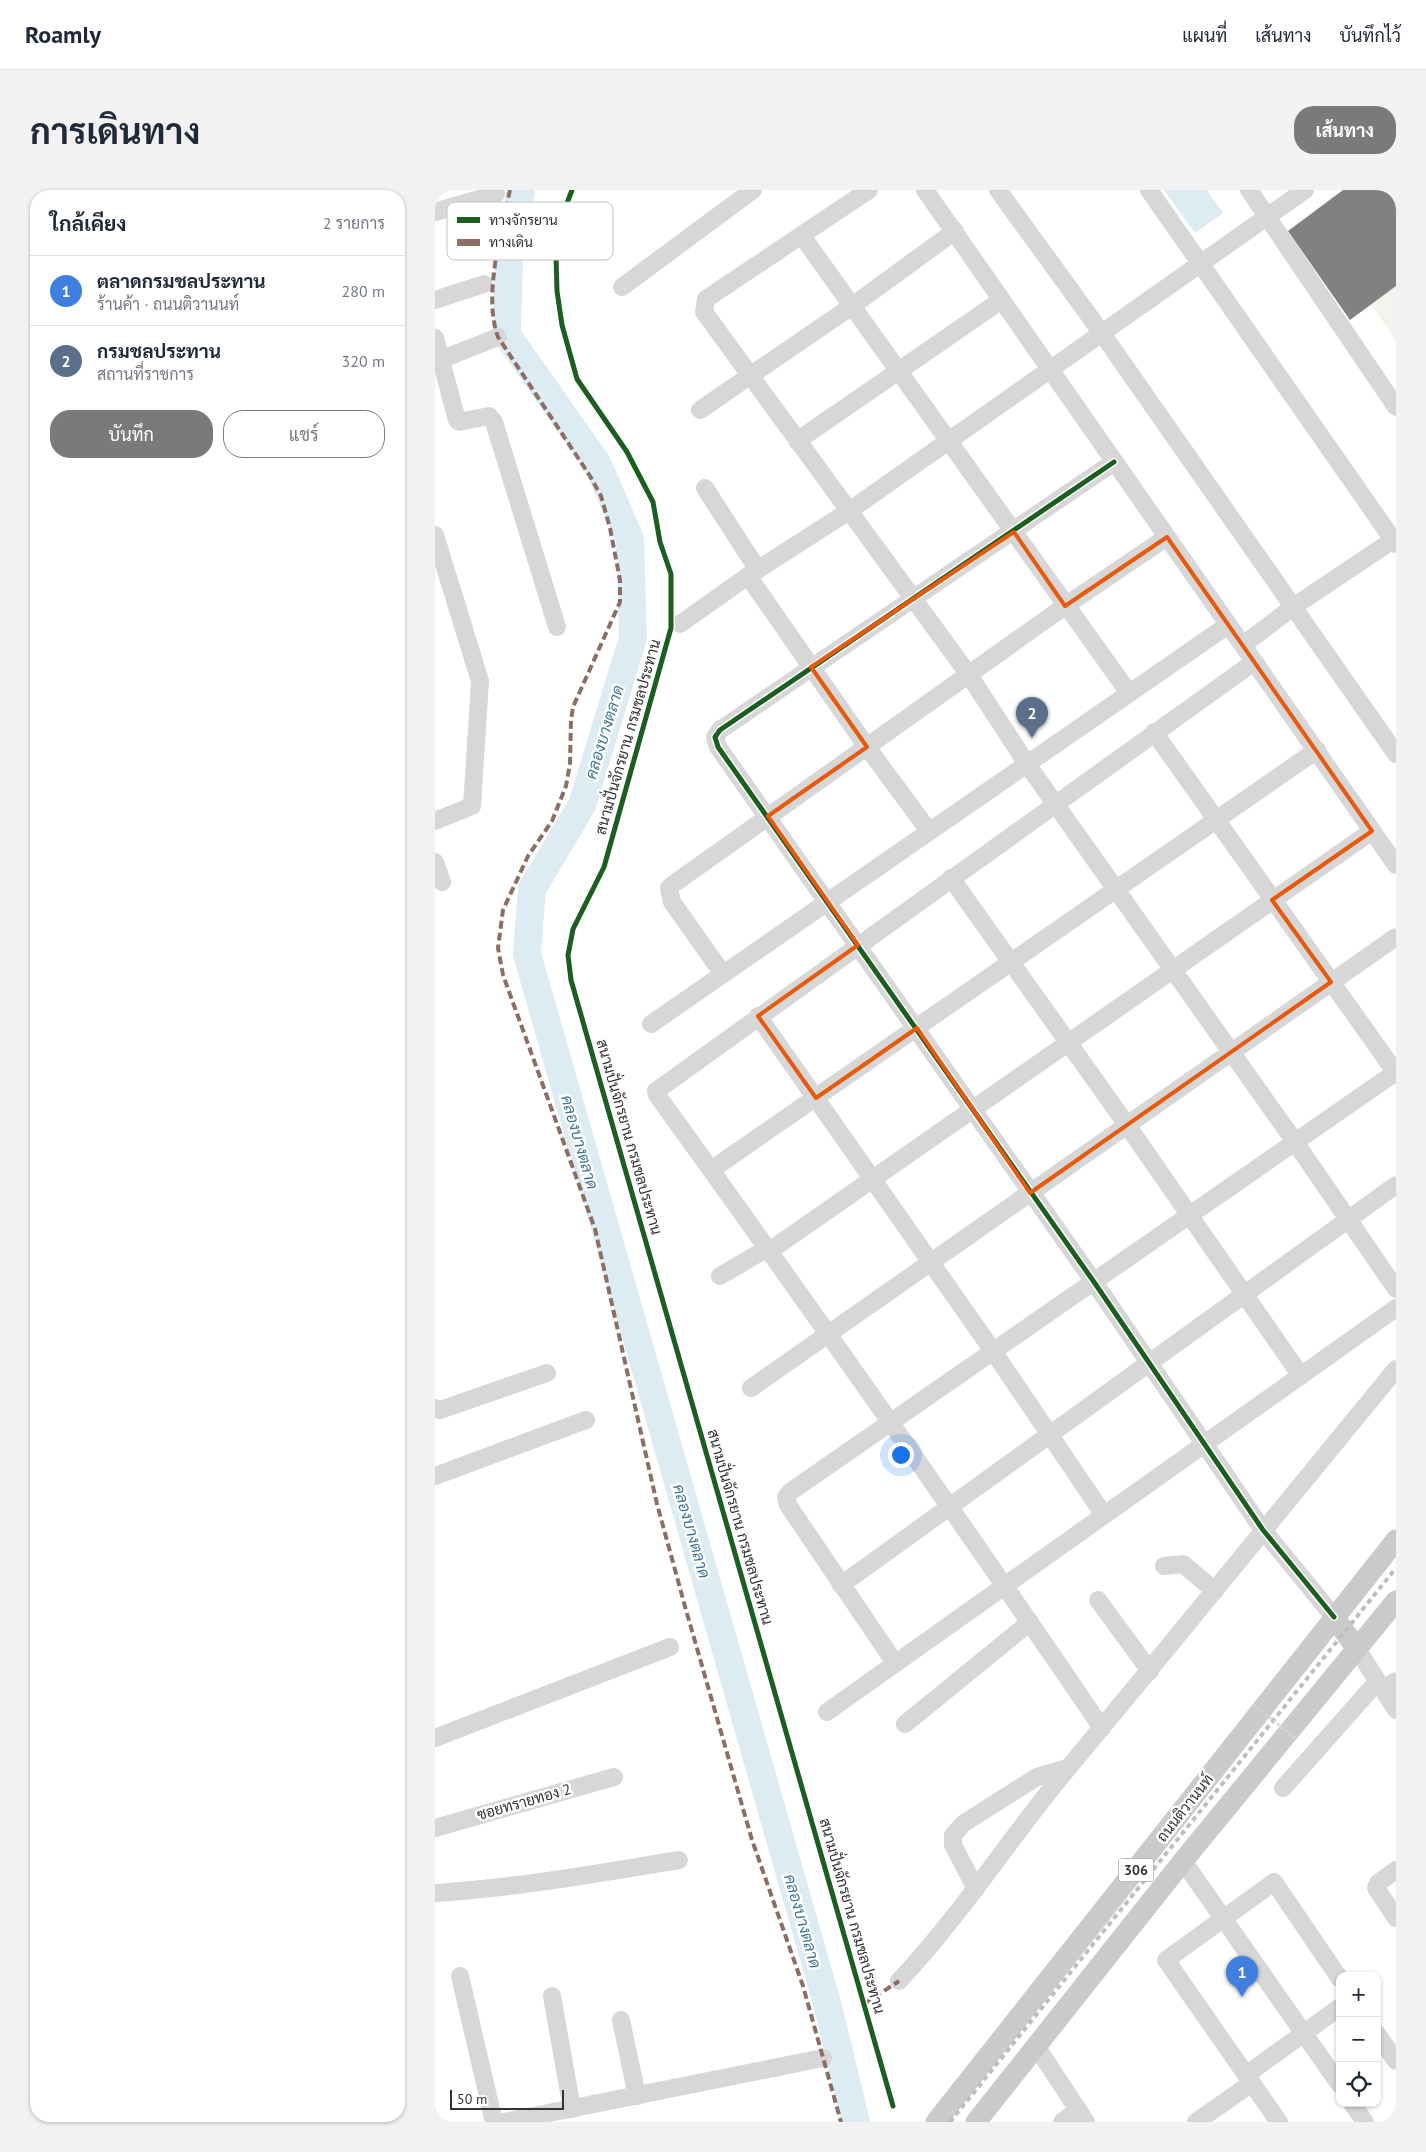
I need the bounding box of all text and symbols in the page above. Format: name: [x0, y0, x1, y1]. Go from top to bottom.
text: Roamly: [25, 19, 101, 50]
text: แผนที่: [1182, 24, 1227, 47]
text: เส้นทาง: [1255, 24, 1311, 47]
text: บันทึกไว้: [1339, 24, 1401, 47]
button: เส้นทาง: [1294, 106, 1396, 154]
text: การเดินทาง: [30, 108, 200, 154]
legend: [447, 202, 613, 260]
text: ใกล้เคียง: [50, 210, 126, 237]
text: ทางจักรยาน: [489, 211, 558, 229]
text: 2 รายการ: [323, 213, 385, 233]
text: ทางเดิน: [489, 233, 533, 251]
text: ตลาดกรมชลประทาน: [97, 269, 266, 293]
text: 1: [61, 281, 71, 301]
text: 280 m: [342, 281, 385, 301]
text: ร้านค้า · ถนนติวานนท์: [97, 294, 239, 314]
text: กรมชลประทาน: [97, 339, 221, 363]
text: 2: [61, 351, 71, 371]
text: 320 m: [342, 351, 385, 371]
text: สถานที่ราชการ: [97, 364, 194, 384]
button: บันทึก: [50, 410, 213, 458]
button: แชร์: [223, 410, 385, 458]
street label: สนามปั่นจักรยาน กรมชลประทาน: [586, 636, 665, 837]
water label: คลองบางตลาด: [580, 683, 628, 781]
pin: 2: [1016, 697, 1048, 738]
street label: สนามปั่นจักรยาน กรมชลประทาน: [592, 1036, 671, 1237]
water label: คลองบางตลาด: [557, 1093, 603, 1191]
street label: สนามปั่นจักรยาน กรมชลประทาน: [703, 1426, 782, 1627]
your location: [888, 1442, 914, 1468]
water label: คลองบางตลาด: [669, 1482, 715, 1580]
street label: ถนนติวานนท์: [1152, 1770, 1217, 1845]
street label: ซอยทรายทอง 2: [475, 1779, 573, 1824]
street label: สนามปั่นจักรยาน กรมชลประทาน: [815, 1815, 894, 2016]
road number: 306: [1119, 1858, 1153, 1882]
water label: คลองบางตลาด: [780, 1872, 826, 1970]
pin: 1: [1226, 1956, 1258, 1997]
map controls: [1336, 1972, 1381, 2107]
button: +: [1336, 1972, 1381, 2017]
button: −: [1336, 2017, 1381, 2062]
button: locate: [1336, 2062, 1381, 2107]
scale bar: [450, 2087, 564, 2110]
text: 50 m: [457, 2090, 487, 2108]

